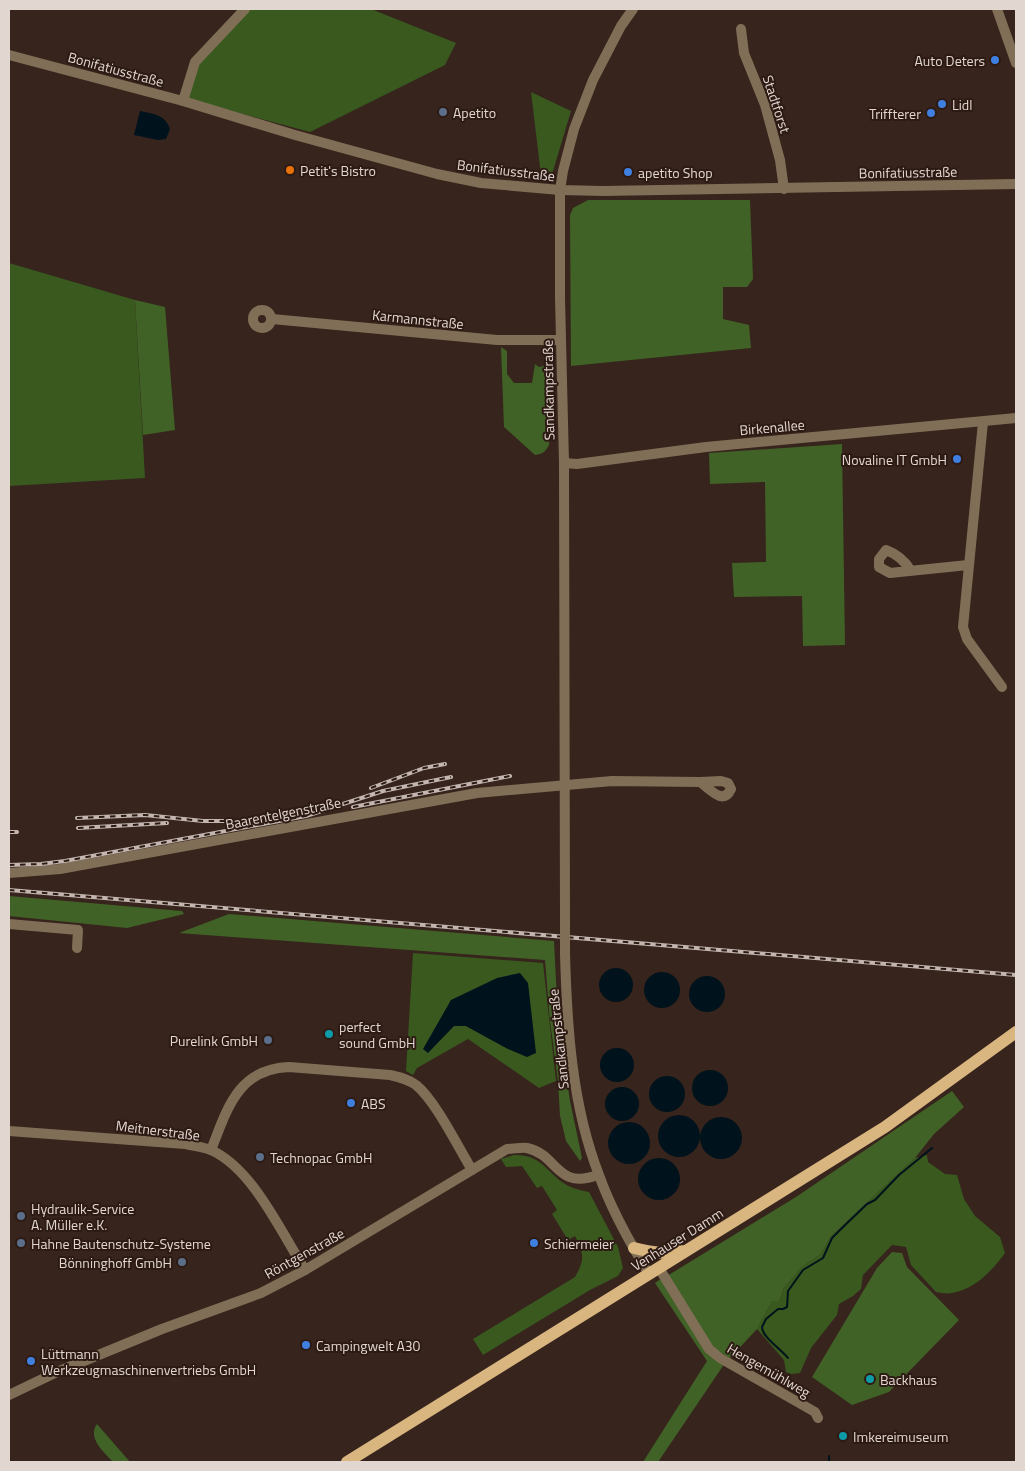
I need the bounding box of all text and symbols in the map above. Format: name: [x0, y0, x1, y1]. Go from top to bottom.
street label: Bonifatiusstraße: [66, 46, 166, 92]
place label: Auto Deters: [914, 50, 985, 71]
marker: Auto Deters: [989, 54, 1001, 66]
street label: Stadtforst: [758, 72, 796, 136]
place label: Lidl: [952, 94, 972, 115]
marker: Lidl: [936, 98, 948, 110]
place label: Apetito: [453, 102, 496, 123]
place label: Triffterer: [869, 103, 921, 124]
marker: Apetito: [437, 106, 449, 118]
marker: Triffterer: [925, 107, 937, 119]
street label: Bonifatiusstraße: [456, 154, 556, 186]
place label: Petit's Bistro: [300, 160, 376, 181]
street label: Bonifatiusstraße: [859, 161, 957, 183]
place label: apetito Shop: [638, 162, 713, 183]
marker: Petit's Bistro: [284, 164, 296, 176]
marker: apetito Shop: [622, 166, 634, 178]
street label: Karmannstraße: [371, 304, 465, 334]
street label: Sandkampstraße: [537, 339, 559, 441]
street label: Birkenallee: [739, 414, 805, 440]
place label: Novaline IT GmbH: [842, 449, 947, 470]
marker: Novaline IT GmbH: [951, 453, 963, 465]
street label: Baarentelgenstraße: [223, 792, 343, 834]
street label: Sandkampstraße: [542, 988, 574, 1090]
place label: perfect sound GmbH: [339, 1016, 415, 1053]
marker: perfect sound GmbH: [323, 1028, 335, 1040]
place label: Purelink GmbH: [170, 1030, 258, 1051]
marker: Purelink GmbH: [262, 1034, 274, 1046]
place label: ABS: [361, 1093, 386, 1114]
marker: ABS: [345, 1097, 357, 1109]
street label: Meitnerstraße: [115, 1114, 201, 1146]
place label: Technopac GmbH: [270, 1147, 372, 1168]
marker: Technopac GmbH: [254, 1151, 266, 1163]
place label: Hydraulik-Service A. Müller e.K.: [31, 1198, 134, 1235]
street label: Venhauser Damm: [627, 1202, 727, 1276]
marker: Hydraulik-Service A. Müller e.K.: [15, 1210, 27, 1222]
street label: Röntgenstraße: [260, 1222, 348, 1284]
place label: Hahne Bautenschutz-Systeme: [31, 1233, 211, 1254]
place label: Schiermeier: [544, 1233, 614, 1254]
marker: Hahne Bautenschutz-Systeme: [15, 1237, 27, 1249]
marker: Schiermeier: [528, 1237, 540, 1249]
place label: Bönninghoff GmbH: [59, 1252, 172, 1273]
marker: Bönninghoff GmbH: [176, 1256, 188, 1268]
place label: Campingwelt A30: [316, 1335, 421, 1356]
street label: Hengemühlweg: [723, 1338, 815, 1402]
marker: Campingwelt A30: [300, 1339, 312, 1351]
place label: Lüttmann Werkzeugmaschinenvertriebs GmbH: [41, 1343, 256, 1380]
marker: Lüttmann Werkzeugmaschinenvertriebs GmbH: [25, 1355, 37, 1367]
place label: Backhaus: [880, 1369, 937, 1390]
marker: Backhaus: [864, 1373, 876, 1385]
place label: Imkereimuseum: [853, 1426, 948, 1447]
marker: Imkereimuseum: [837, 1430, 849, 1442]

